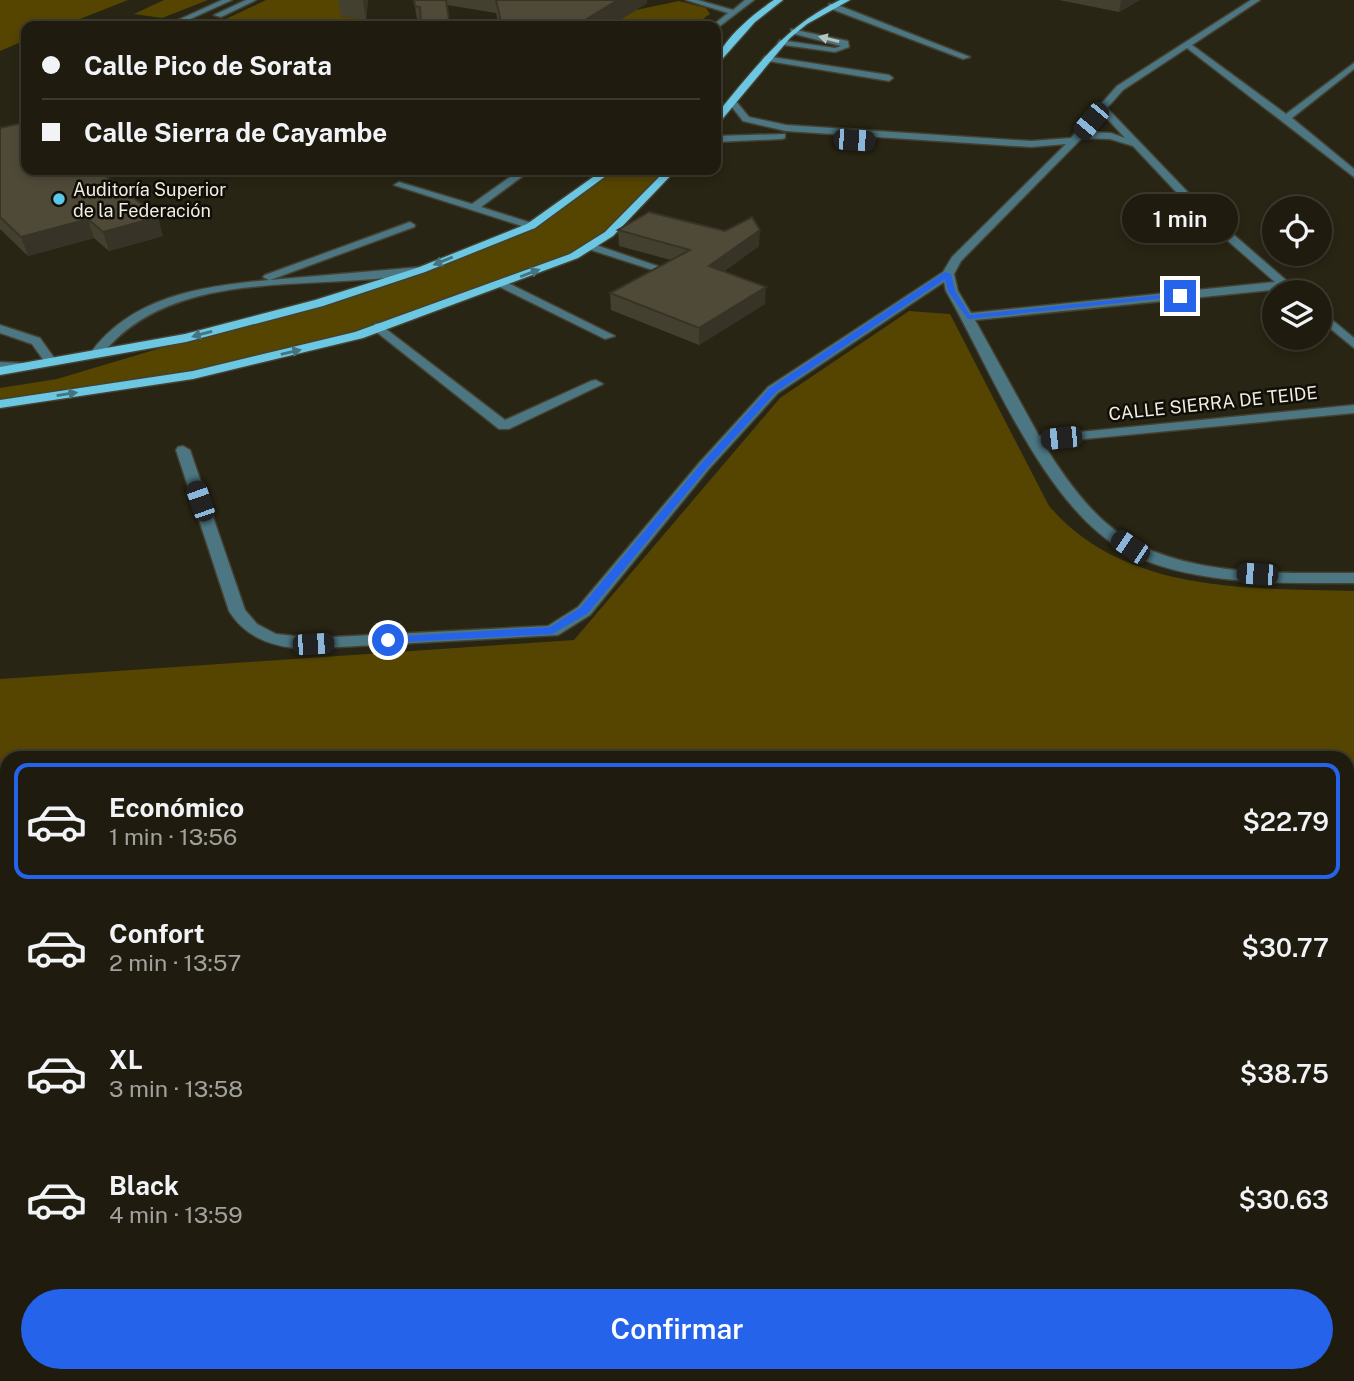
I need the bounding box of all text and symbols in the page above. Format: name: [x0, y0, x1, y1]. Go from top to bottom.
one-way arrow: [818, 33, 840, 44]
text: Calle Pico de Sorata: [84, 50, 332, 81]
car: [1070, 98, 1113, 144]
text: Calle Sierra de Cayambe: [84, 117, 387, 148]
car: [833, 128, 876, 152]
place label: Auditoría Superior de la Federación: [73, 179, 226, 221]
marker: Auditoría Superior de la Federación: [51, 191, 67, 207]
callout: 1 min: [1122, 194, 1238, 244]
map controls: [1262, 196, 1332, 350]
button: locate: [1262, 196, 1332, 266]
text: 1 min: [1153, 205, 1207, 232]
one-way arrow: [432, 256, 453, 267]
one-way arrow: [519, 267, 540, 278]
route end: [1164, 280, 1196, 312]
button: layers: [1262, 280, 1332, 350]
one-way arrow: [191, 329, 213, 340]
one-way arrow: [280, 346, 302, 357]
street label: CALLE SIERRA DE TEIDE: [1107, 382, 1319, 424]
one-way arrow: [57, 388, 79, 399]
car: [1040, 425, 1083, 451]
car: [184, 478, 217, 524]
car: [1107, 527, 1154, 567]
car: [1236, 562, 1279, 586]
route start: [372, 624, 404, 656]
car: [292, 632, 335, 656]
icon: car: [25, 790, 88, 853]
text: Económico: [109, 792, 244, 823]
text: $22.79: [1242, 806, 1329, 837]
text: 1 min · 13:56: [109, 823, 237, 850]
icon: car: [25, 916, 88, 979]
text: Confort: [109, 918, 205, 949]
text: $30.77: [1242, 932, 1329, 963]
text: 2 min · 13:57: [109, 949, 241, 976]
icon: car: [25, 1042, 88, 1105]
text: XL: [109, 1044, 143, 1075]
text: $38.75: [1240, 1058, 1329, 1089]
text: 3 min · 13:58: [109, 1075, 243, 1102]
icon: car: [25, 1168, 88, 1231]
text: Black: [109, 1170, 179, 1201]
text: $30.63: [1238, 1184, 1329, 1215]
text: 4 min · 13:59: [109, 1201, 243, 1228]
button: Confirmar: [21, 1289, 1333, 1369]

